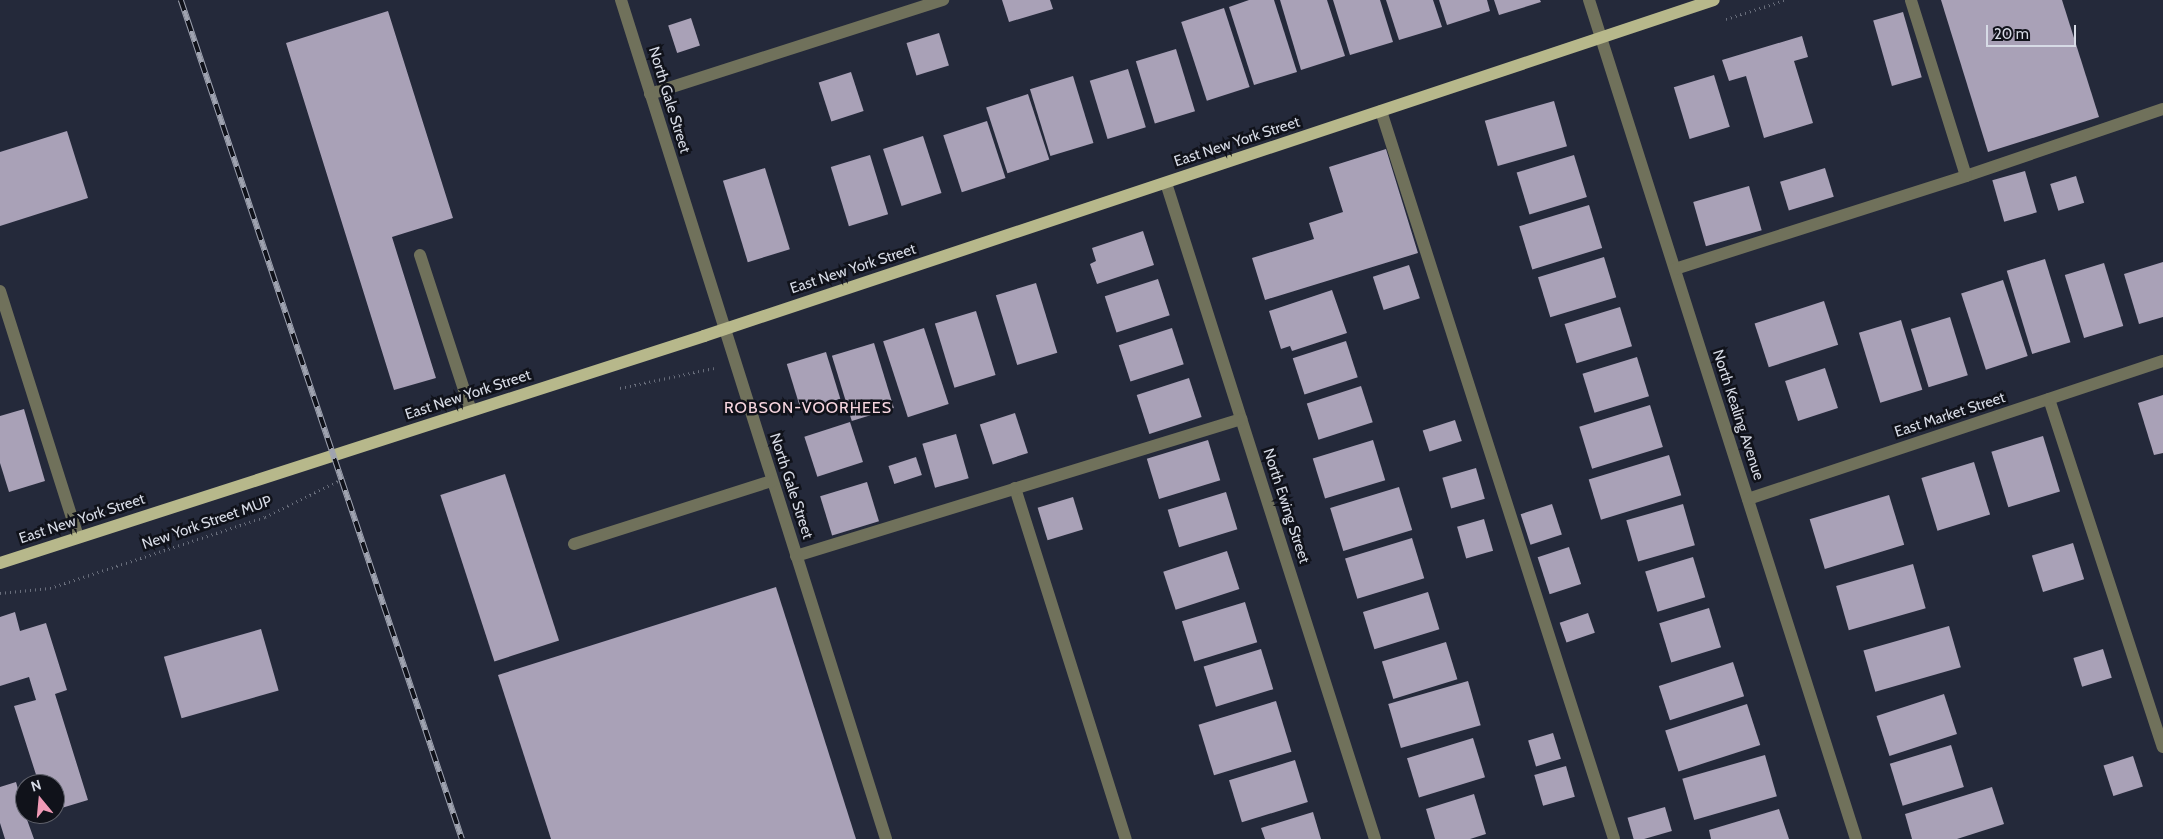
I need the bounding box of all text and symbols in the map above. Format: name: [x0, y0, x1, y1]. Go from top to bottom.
scale bar: [1988, 15, 2078, 47]
text: 20 m: [1994, 25, 2029, 43]
street label: North Gale Street: [644, 45, 694, 155]
street label: East New York Street: [1172, 113, 1302, 171]
street label: East New York Street: [788, 240, 918, 298]
street label: North Kealing Avenue: [1708, 347, 1768, 483]
street label: East New York Street: [403, 366, 533, 424]
street label: East Market Street: [1892, 389, 2008, 441]
district label: ROBSON-VOORHEES: [722, 398, 894, 418]
street label: North Gale Street: [765, 431, 817, 541]
street label: North Ewing Street: [1259, 446, 1313, 566]
street label: East New York Street: [17, 490, 147, 548]
street label: New York Street MUP: [140, 492, 274, 554]
north arrow: [15, 774, 65, 824]
text: N: [29, 776, 43, 796]

